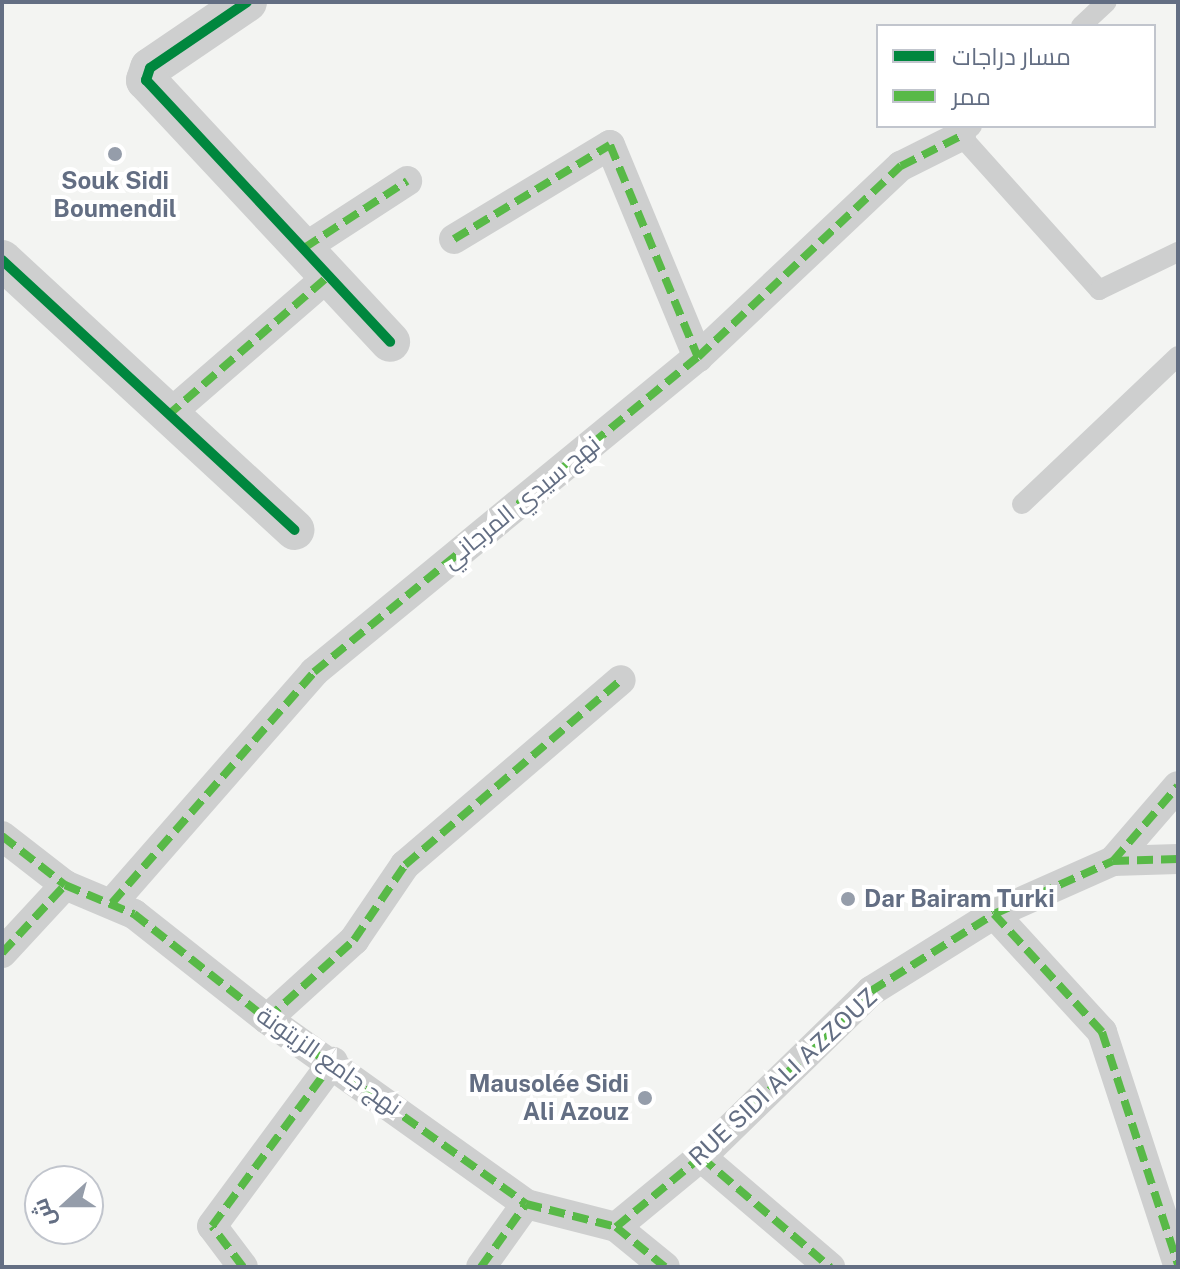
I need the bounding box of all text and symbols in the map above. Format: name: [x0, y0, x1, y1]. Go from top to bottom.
legend: [876, 24, 1156, 128]
text: مسار دراجات: [952, 42, 1071, 70]
text: ممر: [952, 82, 991, 110]
marker: Souk Sidi Boumendil: [106, 145, 124, 163]
place label: Souk Sidi Boumendil: [53, 167, 177, 223]
street label: نهج سيدي المرجاني: [436, 430, 606, 574]
place label: Dar Bairam Turki: [864, 885, 1055, 913]
marker: Dar Bairam Turki: [839, 890, 857, 908]
street label: RUE SIDI ALI AZZOUZ: [683, 982, 883, 1172]
street label: نهج جامع الزيتونة: [251, 1001, 407, 1121]
place label: Mausolée Sidi Ali Azouz: [468, 1070, 629, 1126]
marker: Mausolée Sidi Ali Azouz: [636, 1089, 654, 1107]
north arrow: [24, 1165, 104, 1245]
text: ش: [26, 1195, 61, 1231]

